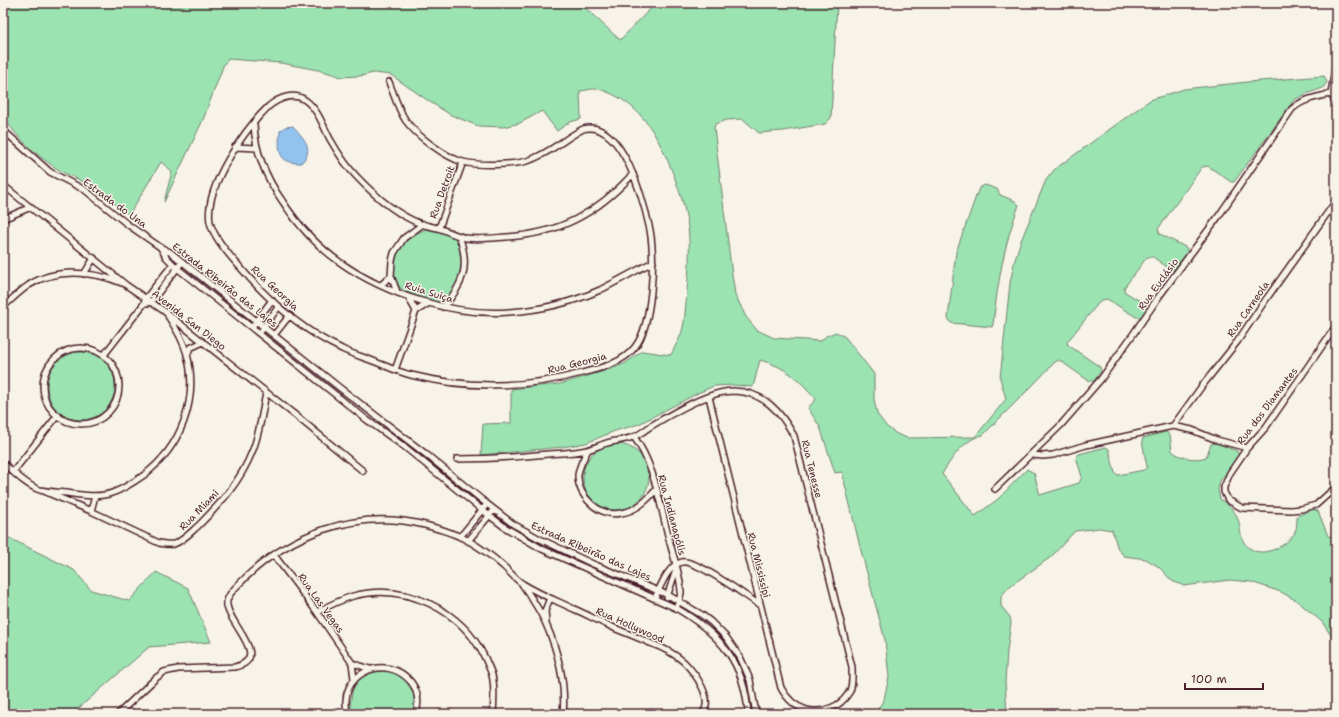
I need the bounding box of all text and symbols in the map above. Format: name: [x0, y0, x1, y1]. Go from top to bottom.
street label: Rua Detroit: [426, 164, 458, 220]
street label: Estrada do Una: [80, 175, 150, 231]
street label: Estrada Ribeirão das Lajes: [170, 240, 280, 330]
street label: Rua Euclásio: [1135, 256, 1181, 312]
street label: Rua Georgia: [249, 263, 302, 314]
street label: Rua Carneola: [1224, 278, 1272, 339]
street label: Ruia Suiça: [403, 279, 455, 306]
street label: Avenida San Diego: [149, 287, 229, 353]
street label: Rua Georgia: [546, 349, 609, 377]
street label: Rua dos Diamantes: [1234, 365, 1300, 447]
street label: Rua Tenesse: [799, 439, 826, 500]
street label: Rua Indianapólis: [655, 473, 689, 557]
street label: Rua Miami: [176, 487, 222, 533]
street label: Estrada Ribeirão das Lajes: [529, 519, 653, 583]
street label: Rua Mississipi: [745, 531, 773, 599]
street label: Rua Las Vegas: [295, 571, 347, 635]
street label: Rua Hollywood: [594, 604, 667, 646]
scale bar: [1185, 665, 1263, 691]
text: 100 m: [1191, 671, 1227, 687]

